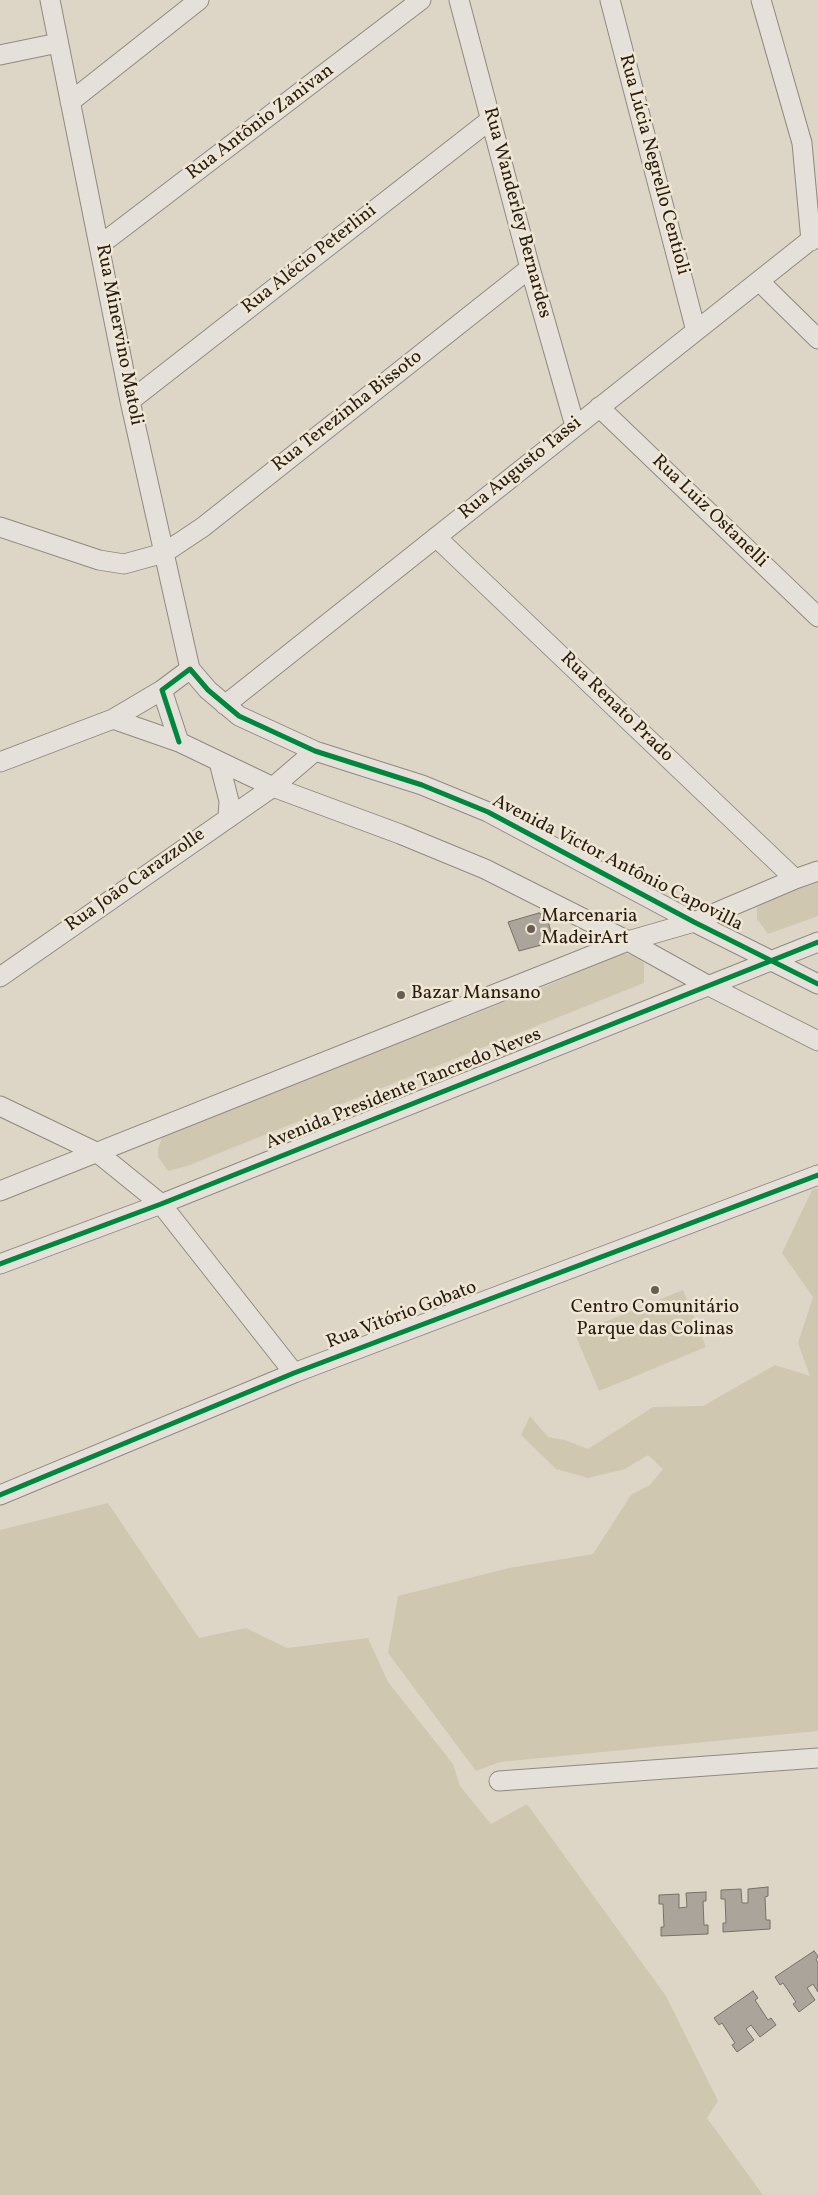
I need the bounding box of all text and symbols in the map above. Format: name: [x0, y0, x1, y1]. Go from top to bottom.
street label: Rua Lúcia Negrello Centioli: [613, 52, 693, 278]
street label: Rua Antônio Zanivan: [183, 60, 339, 186]
street label: Rua Wanderley Bernardes: [477, 105, 555, 321]
street label: Rua Alécio Peterlini: [238, 200, 382, 320]
street label: Rua Minervino Matoli: [89, 242, 147, 428]
street label: Rua Terezinha Bissoto: [268, 346, 428, 478]
street label: Rua Augusto Tassi: [455, 413, 587, 525]
street label: Rua Luiz Ostanelli: [646, 451, 772, 573]
street label: Rua Renato Prado: [555, 648, 677, 768]
street label: Avenida Victor Antônio Capovilla: [488, 791, 746, 937]
street label: Rua João Carazzolle: [62, 824, 210, 938]
place label: Marcenaria MadeirArt: [541, 907, 638, 951]
marker: Marcenaria MadeirArt: [525, 923, 537, 935]
place label: Bazar Mansano: [411, 984, 541, 1006]
marker: Bazar Mansano: [395, 989, 407, 1001]
street label: Avenida Presidente Tancredo Neves: [263, 1024, 545, 1156]
street label: Rua Vitório Gobato: [324, 1277, 480, 1355]
marker: Centro Comunitário Parque das Colinas: [649, 1284, 661, 1296]
place label: Centro Comunitário Parque das Colinas: [571, 1298, 739, 1342]

